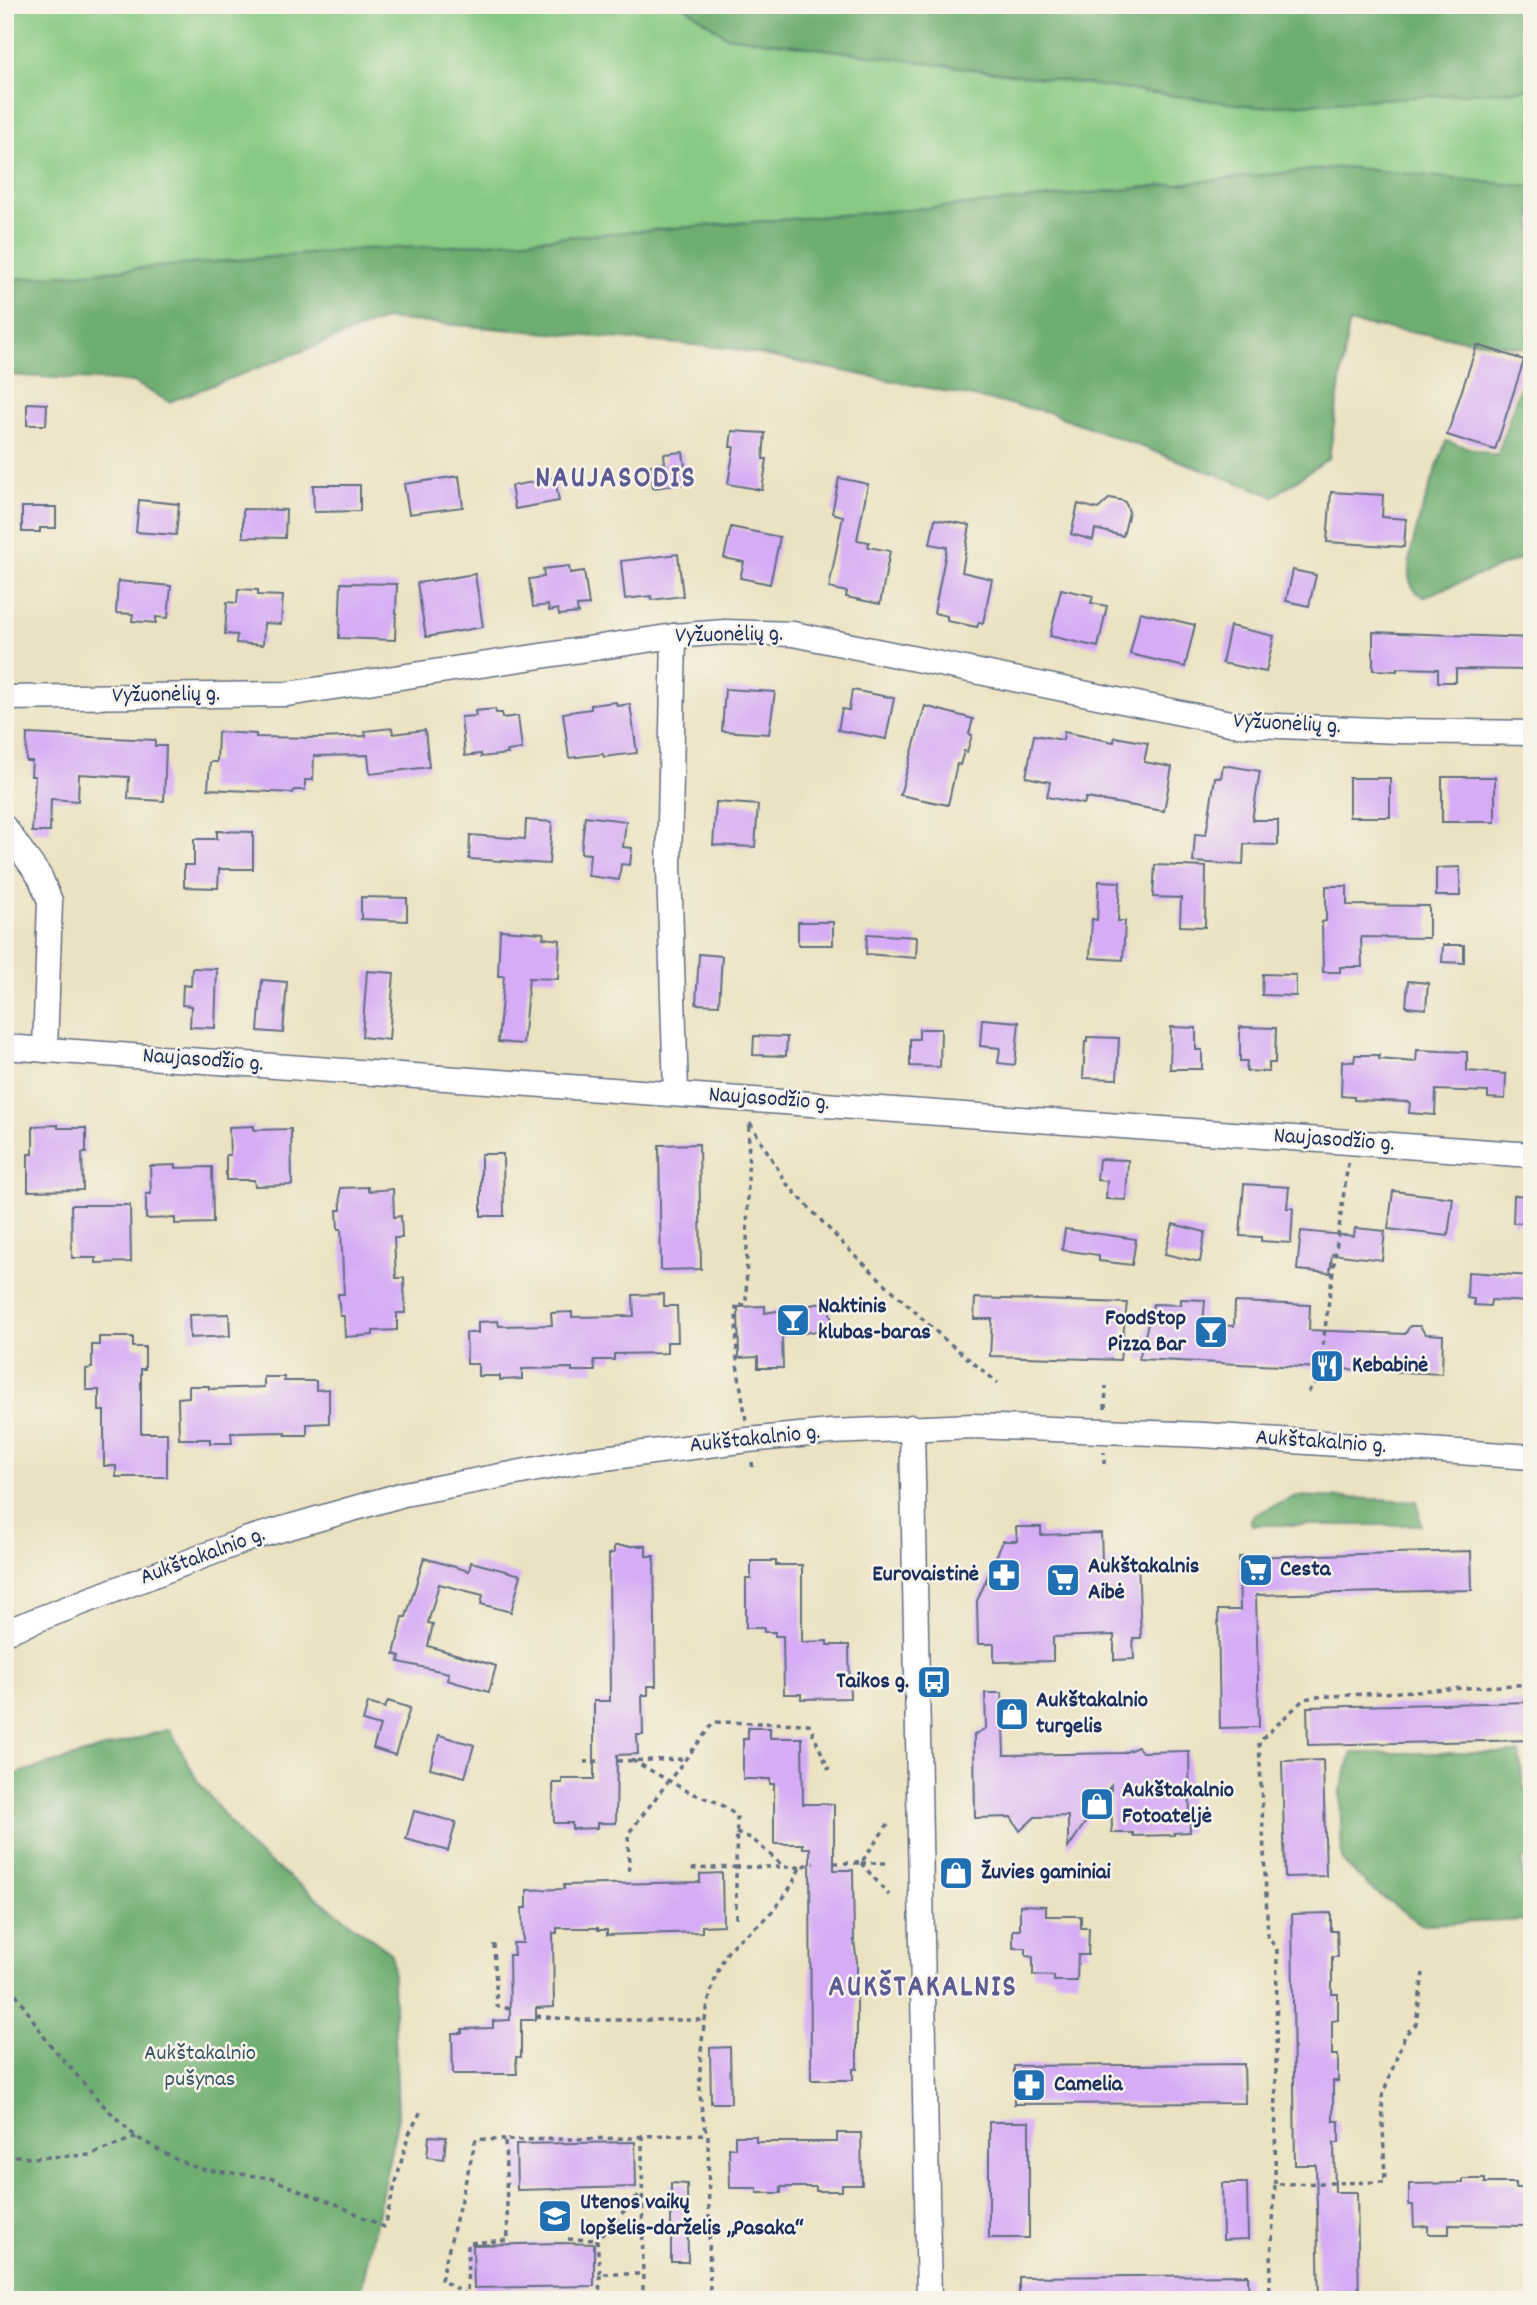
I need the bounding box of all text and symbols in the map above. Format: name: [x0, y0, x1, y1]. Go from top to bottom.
district label: NAUJASODIS: [535, 459, 697, 502]
street label: Vyžuonėlių g.: [675, 619, 783, 653]
street label: Vyžuonėlių g.: [112, 679, 220, 713]
street label: Vyžuonėlių g.: [1232, 706, 1342, 744]
street label: Naujasodžio g.: [141, 1040, 265, 1082]
street label: Naujasodžio g.: [707, 1079, 831, 1121]
street label: Naujasodžio g.: [1272, 1120, 1396, 1162]
place label: Naktinis klubas-baras: [818, 1291, 931, 1350]
bar icon: Naktinis klubas-baras: [774, 1301, 812, 1339]
place label: FoodStop Pizza Bar: [1105, 1303, 1186, 1362]
bar icon: FoodStop Pizza Bar: [1192, 1313, 1230, 1351]
restaurant icon: Kebabinė: [1308, 1347, 1346, 1385]
place label: Kebabinė: [1352, 1350, 1428, 1383]
street label: Aukštakalnio g.: [688, 1417, 822, 1463]
street label: Aukštakalnio g.: [1254, 1422, 1388, 1464]
street label: Aukštakalnio g.: [136, 1519, 270, 1595]
place label: Aukštakalnis Aibė: [1088, 1551, 1200, 1610]
supermarket icon: Cesta: [1237, 1551, 1275, 1589]
place label: Cesta: [1280, 1554, 1332, 1587]
pharmacy icon: Eurovaistinė: [985, 1556, 1023, 1594]
place label: Eurovaistinė: [872, 1559, 979, 1592]
supermarket icon: Aukštakalnis Aibė: [1044, 1561, 1082, 1599]
bus stop icon: Taikos g.: [915, 1663, 953, 1701]
place label: Taikos g.: [836, 1666, 909, 1699]
place label: Aukštakalnio turgelis: [1036, 1685, 1148, 1744]
shop icon: Aukštakalnio turgelis: [993, 1695, 1031, 1733]
place label: Aukštakalnio Fotoateljė: [1122, 1775, 1234, 1834]
shop icon: Aukštakalnio Fotoateljė: [1078, 1785, 1116, 1823]
shop icon: Žuvies gaminiai: [937, 1854, 975, 1892]
place label: Žuvies gaminiai: [981, 1857, 1112, 1890]
district label: AUKŠTAKALNIS: [828, 1968, 1018, 2011]
park label: Aukštakalnio pušynas: [144, 2038, 256, 2097]
pharmacy icon: Camelia: [1010, 2066, 1048, 2104]
place label: Camelia: [1054, 2069, 1124, 2102]
place label: Utenos vaikų lopšelis-darželis „Pasaka“: [580, 2187, 804, 2246]
school or university icon: Utenos vaikų lopšelis-darželis „Pasaka“: [536, 2197, 574, 2235]

